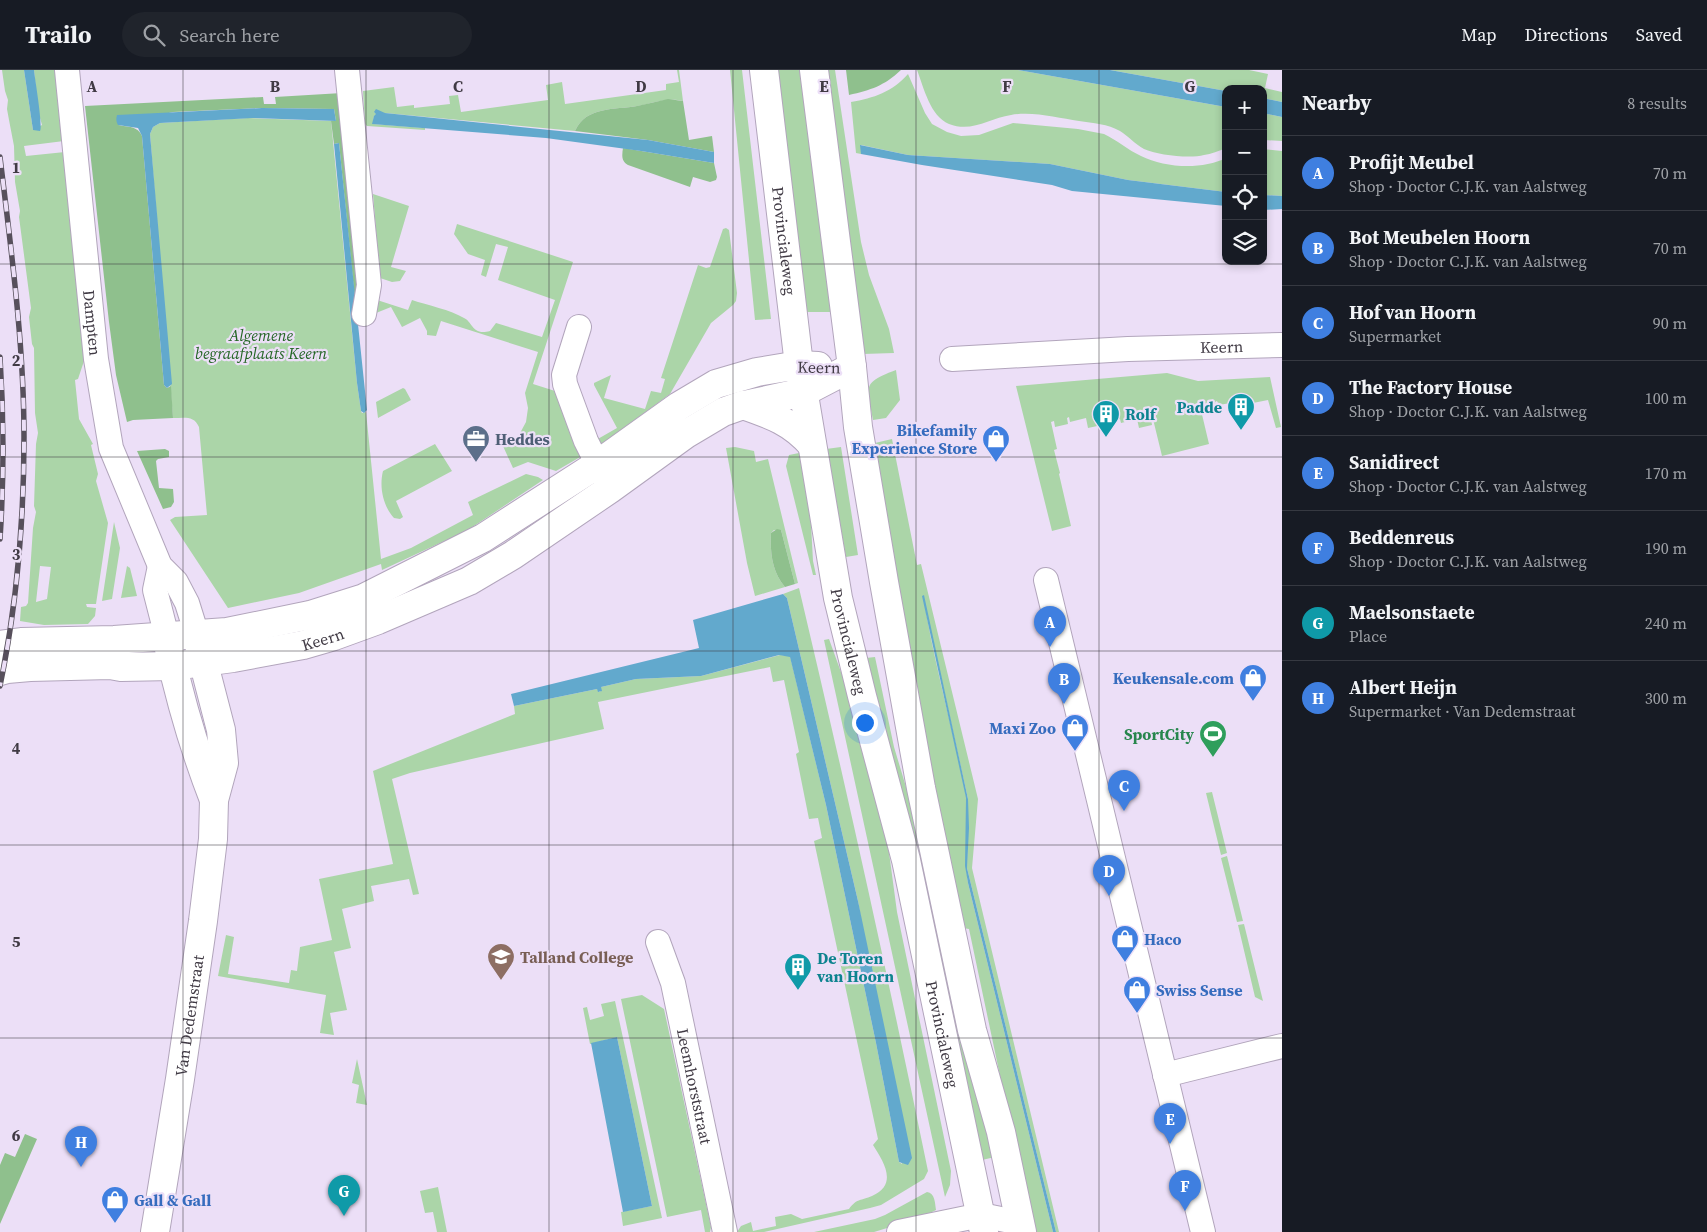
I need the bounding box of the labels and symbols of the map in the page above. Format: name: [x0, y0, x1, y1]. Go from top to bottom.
text: A: [87, 75, 98, 97]
text: B: [270, 75, 281, 97]
text: C: [453, 75, 463, 97]
text: D: [635, 75, 647, 97]
text: E: [819, 75, 829, 97]
text: F: [1002, 75, 1012, 97]
text: G: [1185, 75, 1196, 97]
text: 1: [12, 156, 20, 178]
street label: Provincialeweg: [767, 185, 802, 296]
street label: Dampten: [78, 289, 107, 357]
park label: Algemene begraafplaats Keern: [195, 324, 327, 364]
street label: Keern: [1200, 335, 1244, 358]
text: 2: [12, 349, 21, 371]
street label: Keern: [797, 356, 841, 378]
building icon: Padde: [1226, 392, 1256, 431]
place label: Padde: [1177, 396, 1222, 418]
building icon: Rolf: [1091, 399, 1121, 438]
place label: Rolf: [1125, 403, 1158, 425]
place label: Bikefamily Experience Store: [851, 419, 977, 459]
office icon: Heddes: [461, 424, 491, 463]
shop icon: Bikefamily Experience Store: [981, 424, 1011, 463]
place label: Heddes: [495, 428, 550, 450]
text: 3: [12, 543, 21, 565]
street label: Provincialeweg: [826, 586, 872, 697]
pin: A: [1034, 606, 1066, 647]
street label: Keern: [299, 622, 347, 656]
pin: B: [1048, 663, 1080, 704]
shop icon: Keukensale.com: [1238, 663, 1268, 702]
place label: Keukensale.com: [1113, 667, 1234, 689]
your location: [852, 710, 878, 736]
shop icon: Maxi Zoo: [1060, 713, 1090, 752]
place label: Maxi Zoo: [989, 717, 1056, 739]
sports icon: SportCity: [1198, 719, 1228, 758]
place label: SportCity: [1124, 723, 1194, 745]
text: 4: [12, 737, 21, 759]
pin: C: [1108, 770, 1140, 811]
pin: D: [1093, 855, 1125, 896]
shop icon: Haco: [1110, 924, 1140, 963]
place label: Haco: [1144, 928, 1182, 950]
text: 5: [12, 930, 21, 952]
school or university icon: Talland College: [486, 942, 516, 981]
place label: Talland College: [520, 946, 633, 968]
place label: De Toren van Hoorn: [816, 947, 894, 987]
building icon: De Toren van Hoorn: [783, 952, 813, 991]
street label: Van Dedemstraat: [170, 953, 209, 1078]
shop icon: Swiss Sense: [1122, 975, 1152, 1014]
street label: Provincialeweg: [921, 979, 964, 1090]
place label: Swiss Sense: [1156, 979, 1242, 1001]
street label: Leemhorststraat: [672, 1026, 718, 1147]
pin: E: [1154, 1103, 1186, 1144]
text: 6: [12, 1124, 21, 1146]
pin: H: [65, 1126, 97, 1167]
pin: F: [1169, 1170, 1201, 1211]
pin: G: [328, 1175, 360, 1216]
shop icon: Gall & Gall: [100, 1185, 130, 1224]
place label: Gall & Gall: [134, 1189, 211, 1211]

